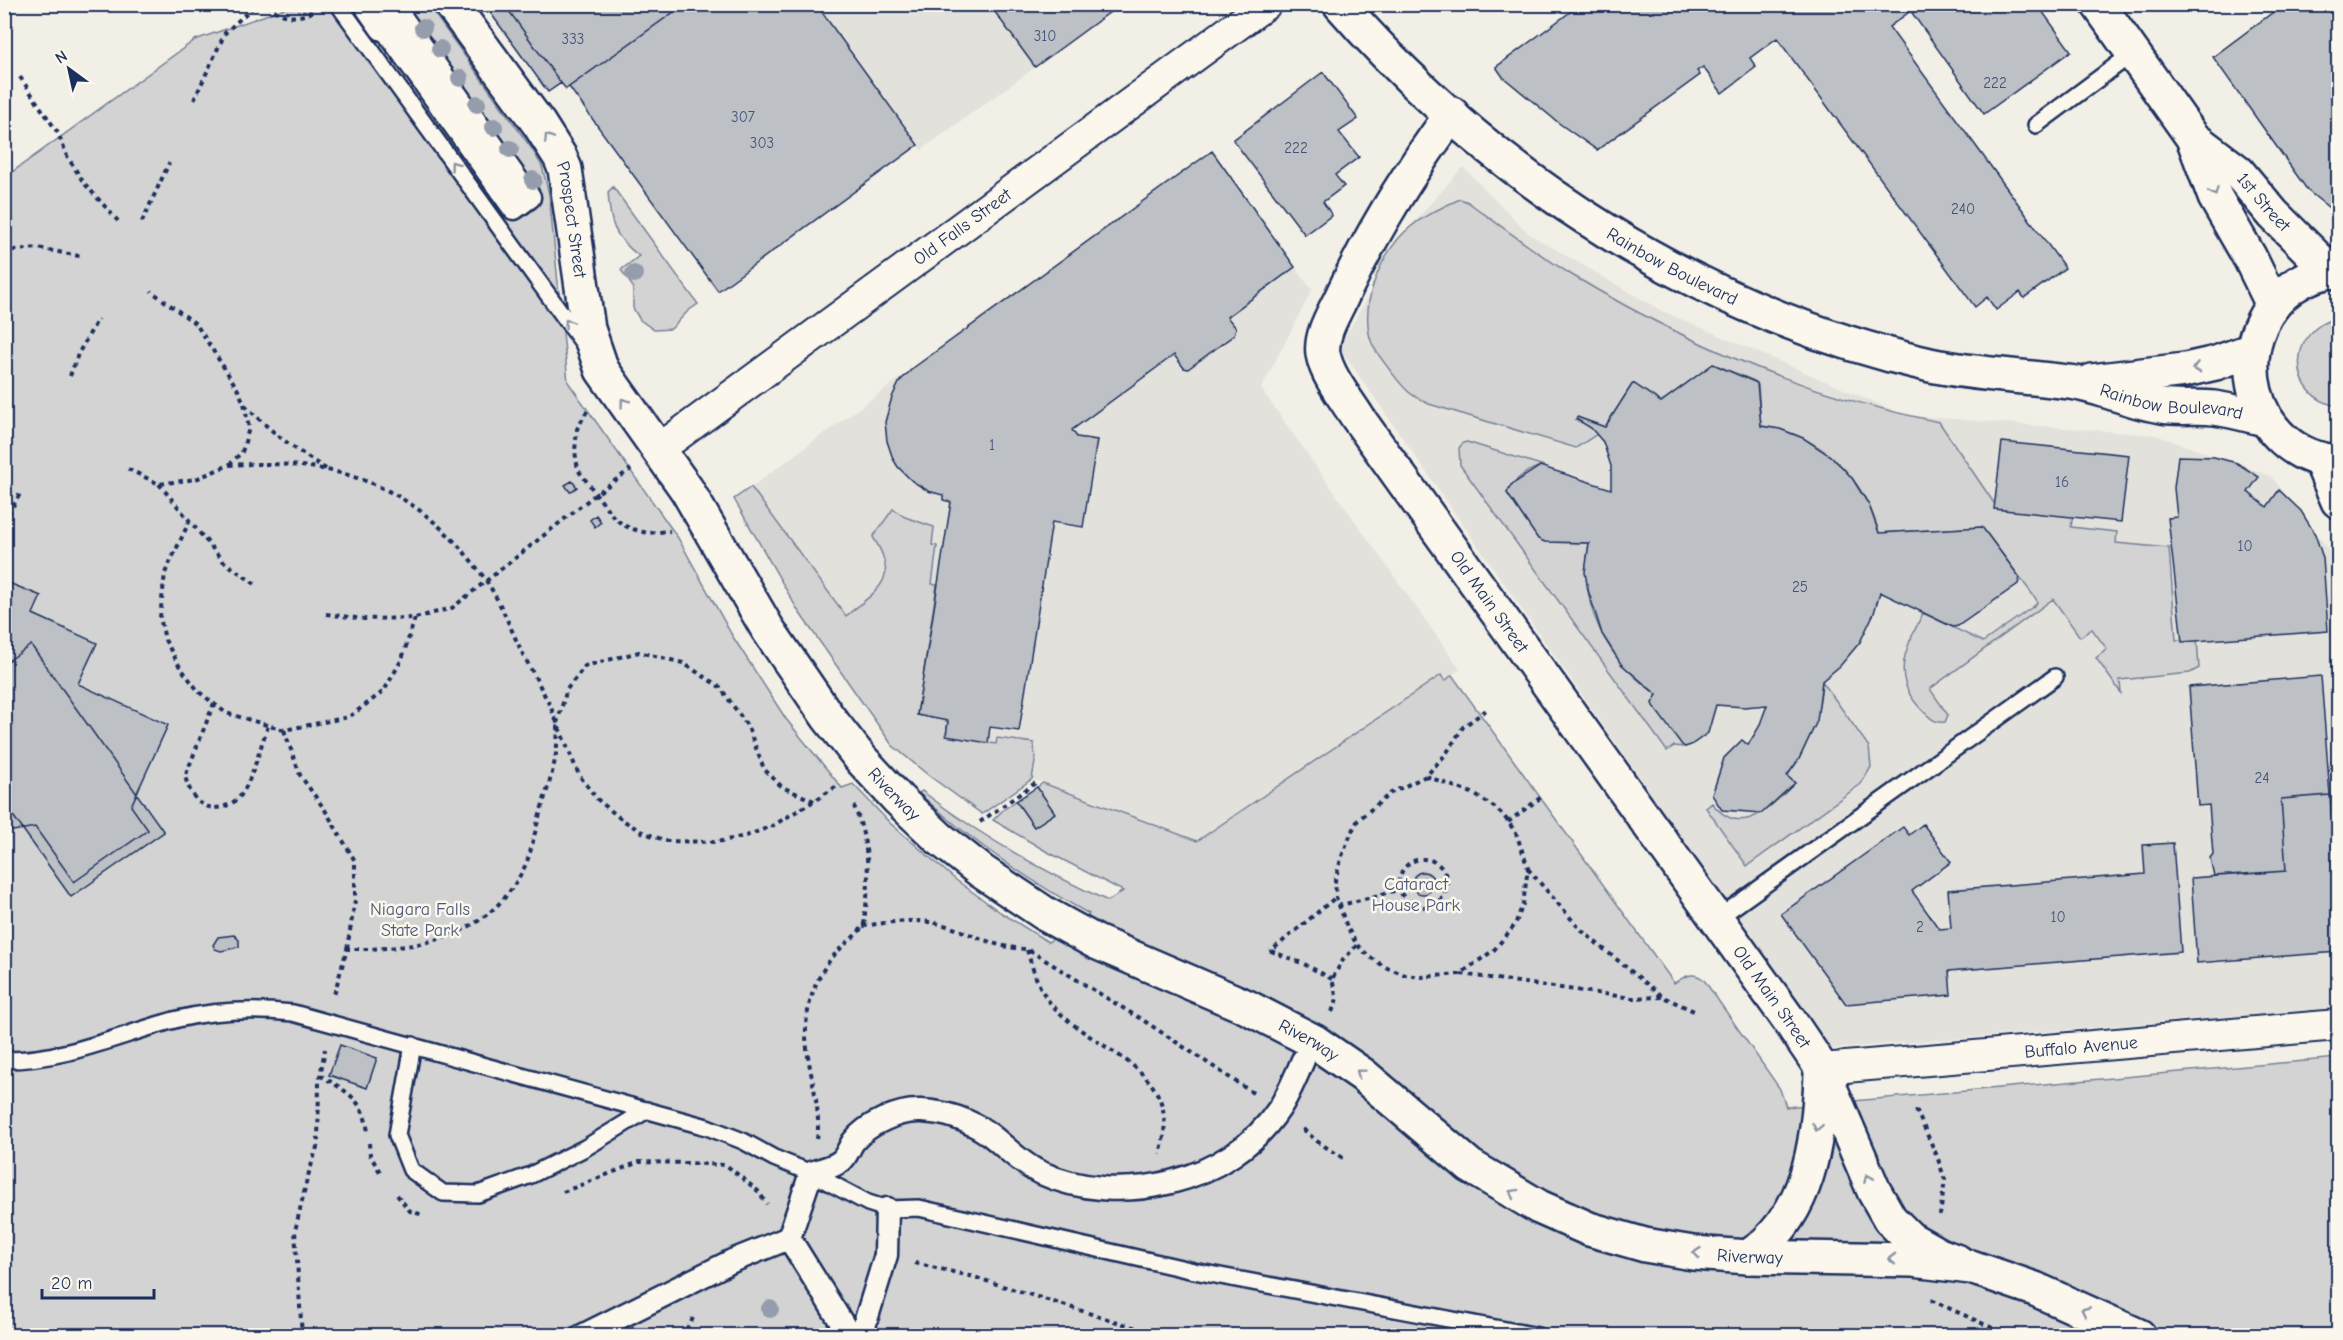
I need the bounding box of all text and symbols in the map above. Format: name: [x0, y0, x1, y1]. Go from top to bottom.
house number: 310: [1034, 27, 1056, 45]
house number: 333: [562, 30, 584, 48]
north arrow: [39, 39, 99, 99]
text: N: [52, 47, 71, 68]
house number: 222: [1983, 74, 2007, 92]
house number: 307: [731, 108, 755, 126]
one-way arrow: [545, 134, 556, 145]
house number: 303: [750, 134, 774, 152]
house number: 222: [1284, 139, 1308, 157]
street label: Prospect Street: [552, 158, 591, 280]
one-way arrow: [450, 160, 461, 171]
street label: 1st Street: [2233, 168, 2295, 236]
street label: Old Falls Street: [909, 183, 1016, 270]
one-way arrow: [2207, 186, 2219, 197]
house number: 240: [1951, 200, 1975, 218]
street label: Rainbow Boulevard: [1603, 223, 1741, 309]
one-way arrow: [564, 318, 575, 329]
one-way arrow: [2191, 360, 2201, 373]
street label: Rainbow Boulevard: [2097, 379, 2245, 424]
one-way arrow: [621, 397, 632, 408]
house number: 1: [989, 436, 995, 454]
house number: 16: [2055, 473, 2069, 491]
house number: 10: [2237, 537, 2253, 555]
street label: Old Main Street: [1446, 546, 1534, 657]
house number: 25: [1792, 578, 1808, 596]
street label: Riverway: [864, 763, 925, 826]
house number: 24: [2254, 769, 2270, 787]
park label: Cataract House Park: [1372, 874, 1461, 916]
park label: Niagara Falls State Park: [370, 899, 470, 941]
house number: 10: [2050, 908, 2066, 926]
house number: 2: [1916, 918, 1924, 936]
street label: Old Main Street: [1729, 941, 1816, 1053]
street label: Riverway: [1275, 1015, 1344, 1066]
street label: Buffalo Avenue: [2023, 1032, 2139, 1062]
one-way arrow: [1356, 1070, 1367, 1081]
one-way arrow: [1811, 1122, 1824, 1132]
one-way arrow: [1864, 1173, 1876, 1184]
one-way arrow: [1509, 1189, 1519, 1201]
street label: Riverway: [1716, 1244, 1784, 1268]
one-way arrow: [1693, 1247, 1702, 1260]
one-way arrow: [1888, 1253, 1897, 1266]
scale bar: [42, 1262, 154, 1300]
text: 20 m: [51, 1273, 92, 1294]
one-way arrow: [2081, 1306, 2092, 1318]

